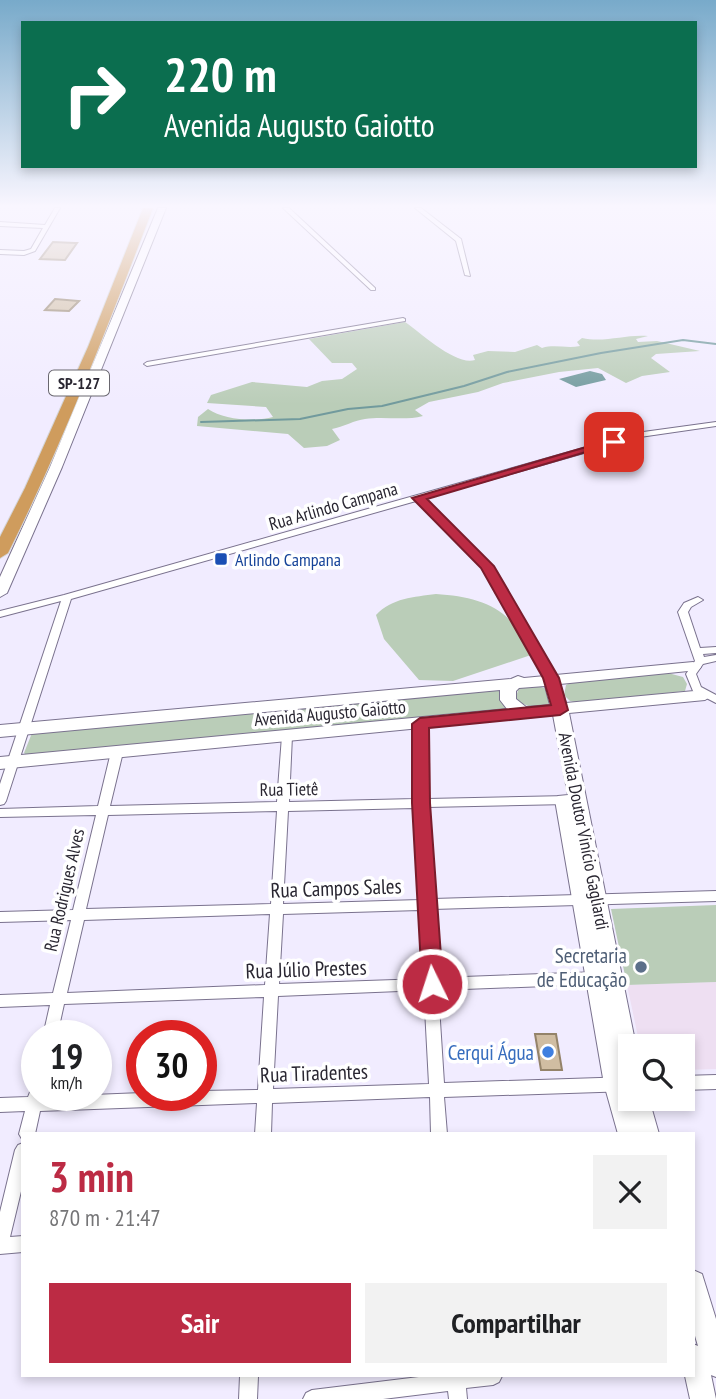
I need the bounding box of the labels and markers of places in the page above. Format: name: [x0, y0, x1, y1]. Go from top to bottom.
pin: [584, 412, 644, 472]
place label: Arlindo Campana: [235, 548, 341, 571]
marker: Arlindo Campana: [213, 551, 229, 567]
place label: Secretaria de Educação: [537, 942, 627, 993]
marker: Secretaria de Educação: [633, 959, 649, 975]
place label: Cerqui Água: [448, 1039, 534, 1066]
marker: Cerqui Água: [540, 1044, 556, 1060]

